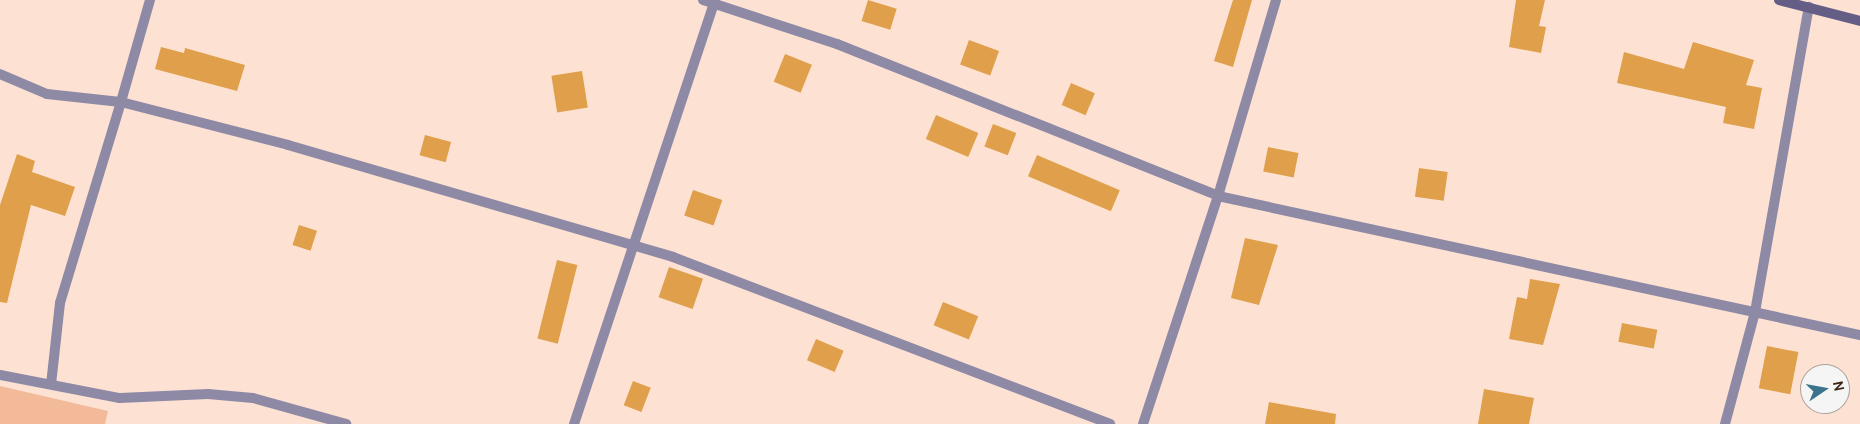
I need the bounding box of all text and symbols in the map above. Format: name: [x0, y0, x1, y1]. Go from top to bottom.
north arrow: [1800, 364, 1850, 414]
text: N: [1829, 379, 1849, 393]

